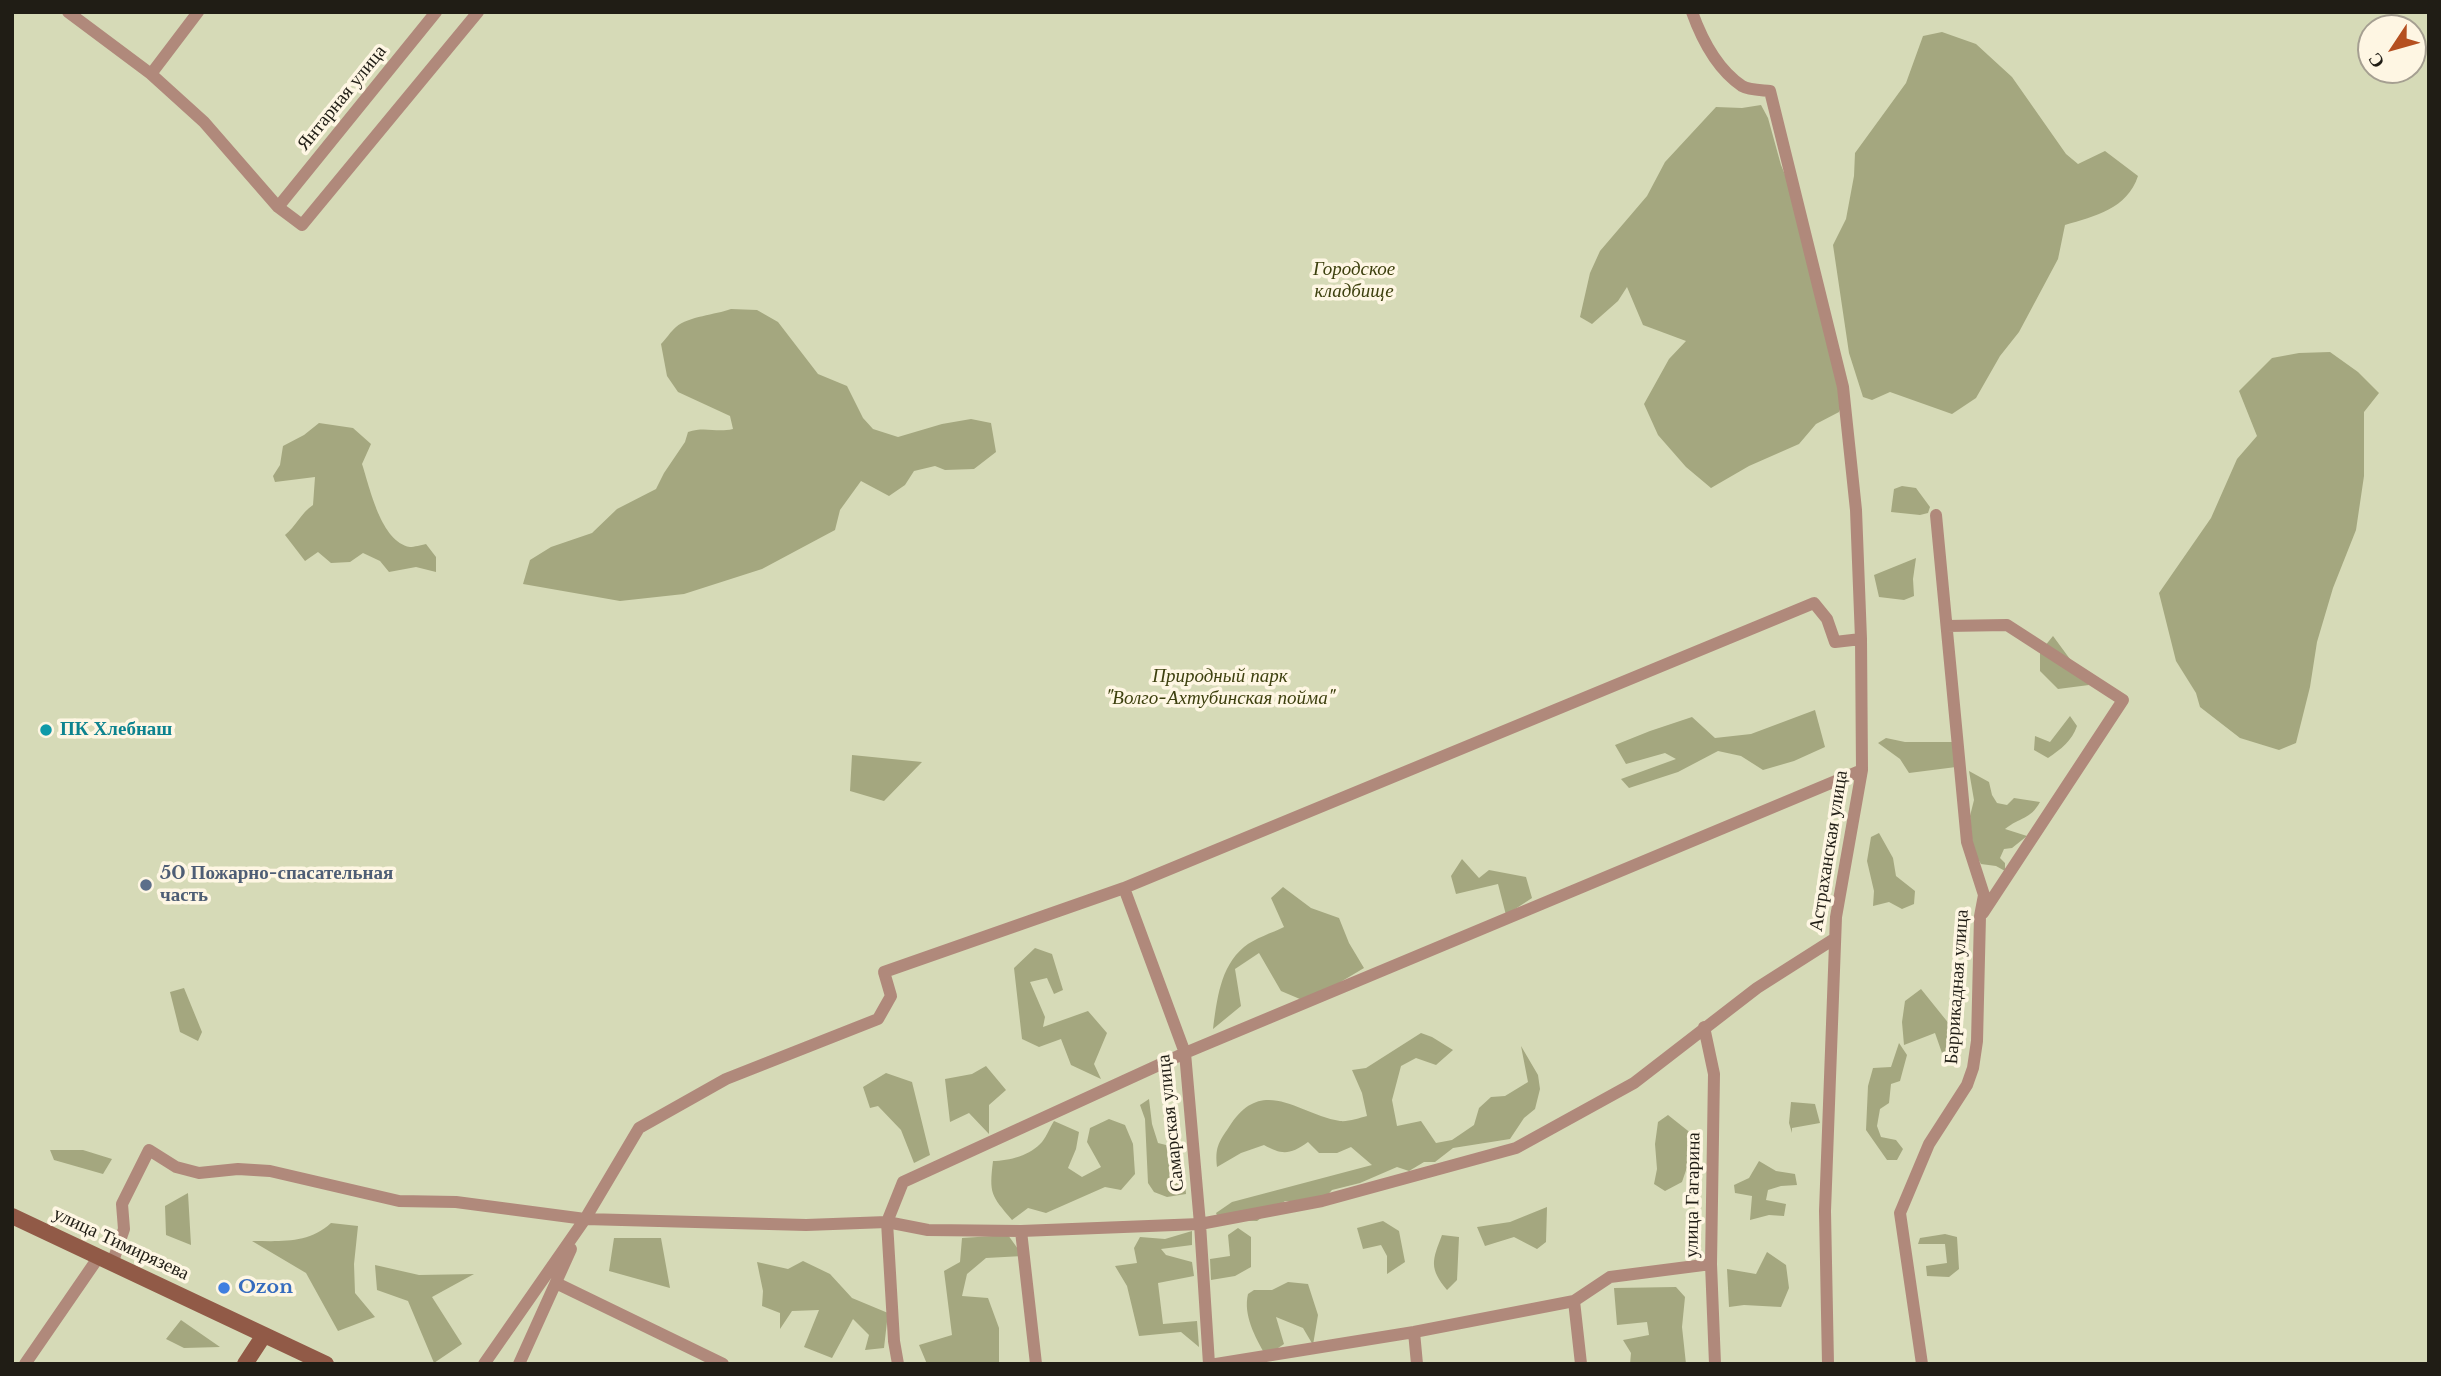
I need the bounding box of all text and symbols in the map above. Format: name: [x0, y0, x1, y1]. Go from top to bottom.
north arrow: [2357, 14, 2427, 84]
street label: Янтарная улица: [293, 41, 391, 155]
text: С: [2363, 48, 2390, 73]
park label: Городское кладбище: [1313, 259, 1395, 303]
park label: Природный парк "Волго-Ахтубинская пойма": [1105, 666, 1335, 710]
place label: ПК Хлебнаш: [60, 719, 172, 741]
marker: ПК Хлебнаш: [38, 722, 54, 738]
street label: Астраханская улица: [1805, 769, 1853, 933]
place label: 50 Пожарно-спасательная часть: [160, 863, 393, 907]
marker: 50 Пожарно-спасательная часть: [138, 877, 154, 893]
street label: Баррикадная улица: [1940, 909, 1974, 1065]
street label: Самарская улица: [1152, 1053, 1190, 1193]
street label: улица Гагарина: [1681, 1132, 1705, 1258]
street label: улица Тимирязева: [49, 1203, 193, 1285]
place label: Ozon: [238, 1277, 293, 1299]
marker: Ozon: [216, 1280, 232, 1296]

